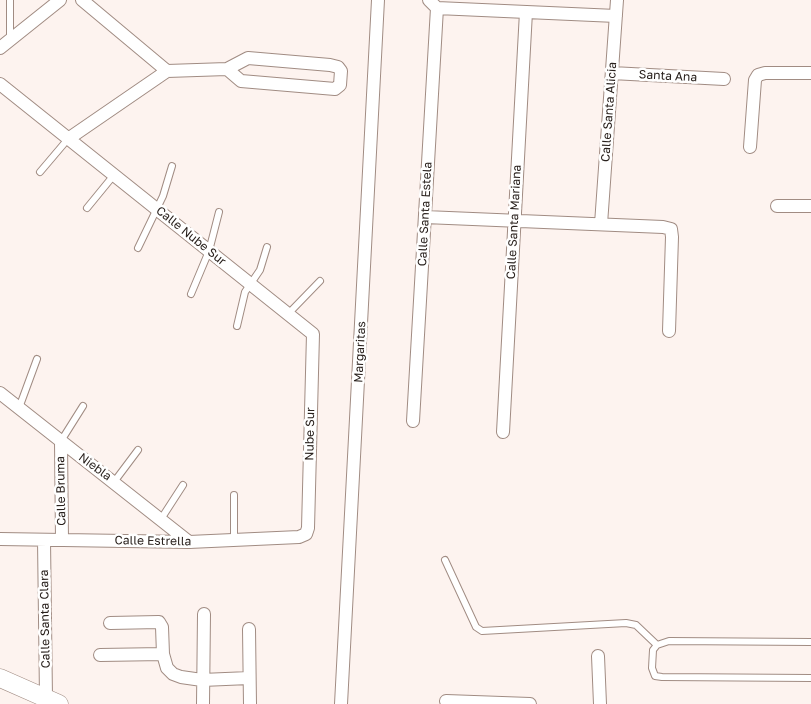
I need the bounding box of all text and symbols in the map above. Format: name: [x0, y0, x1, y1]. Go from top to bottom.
street label: Calle Santa Alicia: [598, 62, 620, 162]
street label: Santa Ana: [638, 67, 698, 85]
street label: Calle Santa Estela: [415, 161, 435, 267]
street label: Calle Santa Mariana: [504, 164, 524, 280]
street label: Calle Nube Sur: [153, 203, 229, 269]
street label: Margaritas: [351, 321, 369, 383]
street label: Nube Sur: [302, 407, 318, 461]
street label: Niebla: [76, 450, 114, 484]
street label: Calle Bruma: [53, 456, 69, 526]
street label: Calle Estrella: [114, 533, 192, 549]
street label: Calle Santa Clara: [37, 569, 53, 669]

